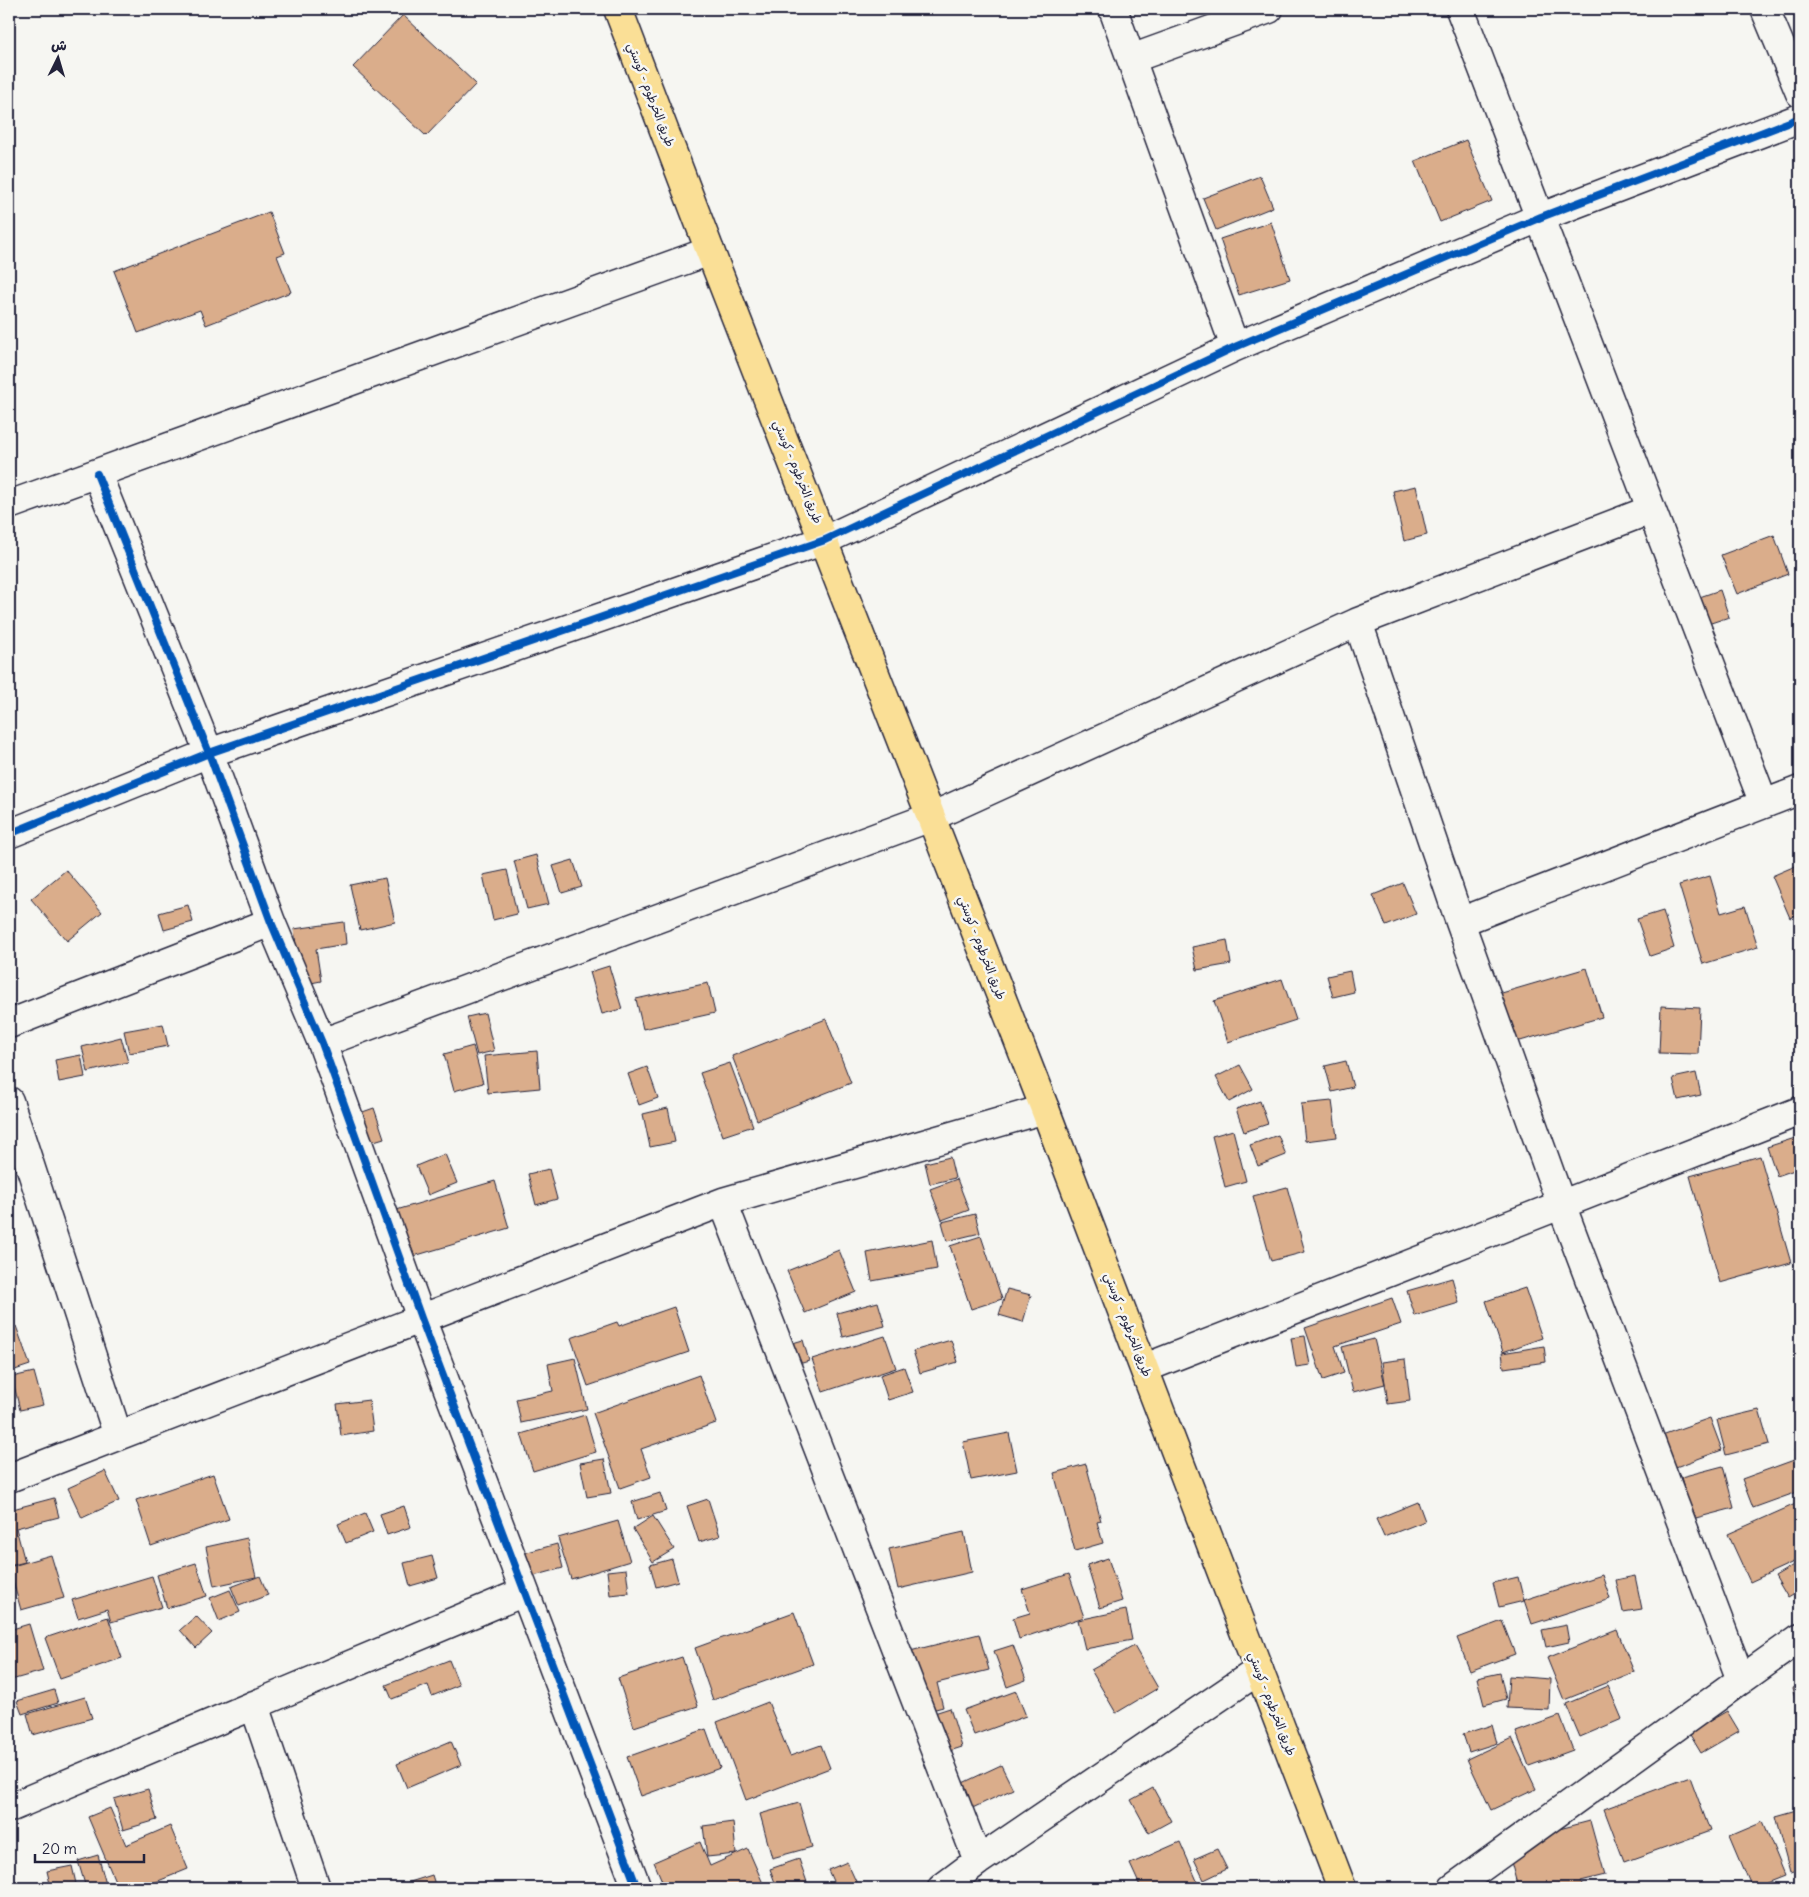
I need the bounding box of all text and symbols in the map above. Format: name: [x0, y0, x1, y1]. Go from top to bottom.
north arrow: [32, 32, 82, 82]
text: ش: [51, 35, 68, 55]
street label: طريق الخرطوم - كوستي: [621, 41, 678, 151]
street label: طريق الخرطوم - كوستي: [767, 418, 826, 527]
street label: طريق الخرطوم - كوستي: [952, 894, 1009, 1004]
street label: طريق الخرطوم - كوستي: [1098, 1271, 1155, 1381]
street label: طريق الخرطوم - كوستي: [1242, 1650, 1299, 1760]
scale bar: [35, 1832, 144, 1864]
text: 20 m: [42, 1839, 77, 1858]

